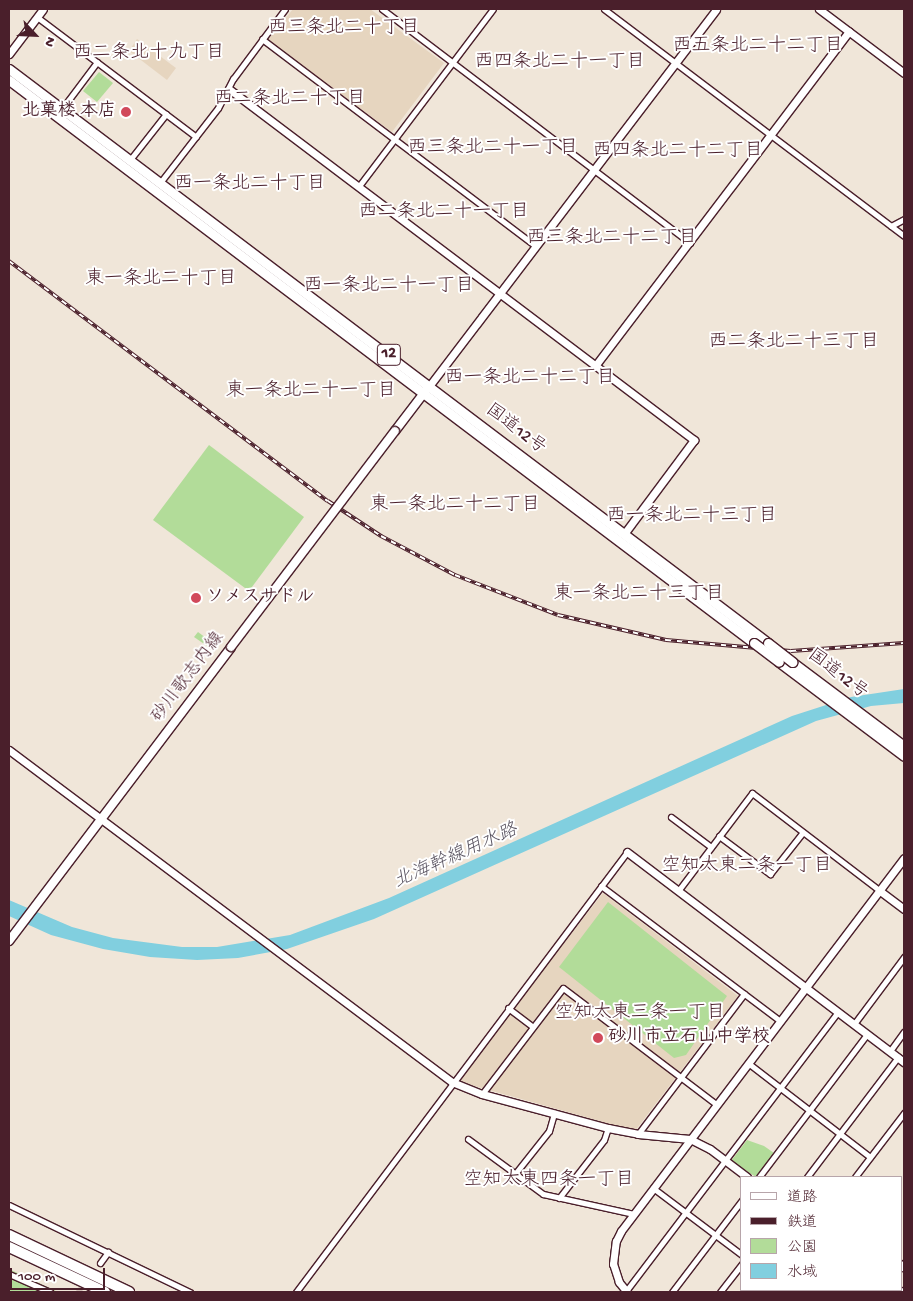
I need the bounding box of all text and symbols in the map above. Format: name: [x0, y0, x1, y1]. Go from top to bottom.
north arrow: [10, 10, 60, 60]
district label: 西三条北二十丁目: [268, 18, 420, 40]
text: N: [39, 34, 59, 49]
district label: 西五条北二十二丁目: [673, 36, 843, 58]
district label: 西二条北十九丁目: [73, 43, 225, 65]
district label: 西四条北二十一丁目: [475, 52, 645, 74]
district label: 西二条北二十丁目: [214, 89, 366, 111]
place label: 北菓楼 本店: [22, 101, 116, 123]
marker: 北菓楼 本店: [120, 106, 132, 118]
district label: 西三条北二十一丁目: [408, 138, 578, 160]
district label: 西四条北二十二丁目: [593, 141, 763, 163]
district label: 西一条北二十丁目: [174, 174, 326, 196]
district label: 西二条北二十一丁目: [359, 202, 529, 224]
district label: 西三条北二十二丁目: [527, 228, 697, 250]
district label: 東一条北二十丁目: [85, 269, 237, 291]
district label: 西一条北二十一丁目: [304, 276, 474, 298]
district label: 西二条北二十三丁目: [709, 332, 879, 354]
road number: 12: [376, 342, 402, 368]
district label: 西一条北二十二丁目: [445, 368, 615, 390]
district label: 東一条北二十一丁目: [226, 381, 396, 403]
street label: 国道12号: [481, 400, 549, 460]
district label: 東一条北二十二丁目: [370, 495, 540, 517]
district label: 西一条北二十三丁目: [607, 506, 777, 528]
district label: 東一条北二十三丁目: [554, 584, 724, 606]
place label: ソメスサドル: [206, 587, 314, 609]
marker: ソメスサドル: [190, 592, 202, 604]
street label: 砂川歌志内線: [148, 628, 230, 728]
street label: 国道12号: [803, 645, 871, 705]
water label: 北海幹線用水路: [391, 820, 521, 894]
district label: 空知太東二条一丁目: [662, 856, 832, 878]
district label: 空知太東三条一丁目: [555, 1003, 725, 1025]
place label: 砂川市立石山中学校: [608, 1027, 770, 1049]
marker: 砂川市立石山中学校: [592, 1032, 604, 1044]
district label: 空知太東四条一丁目: [464, 1170, 634, 1192]
legend: [740, 1176, 903, 1291]
text: 道路: [787, 1189, 817, 1207]
text: 鉄道: [787, 1214, 817, 1232]
text: 公園: [787, 1239, 817, 1257]
scale bar: [12, 1258, 108, 1290]
text: 水域: [787, 1264, 817, 1282]
text: 100 m: [18, 1268, 55, 1286]

